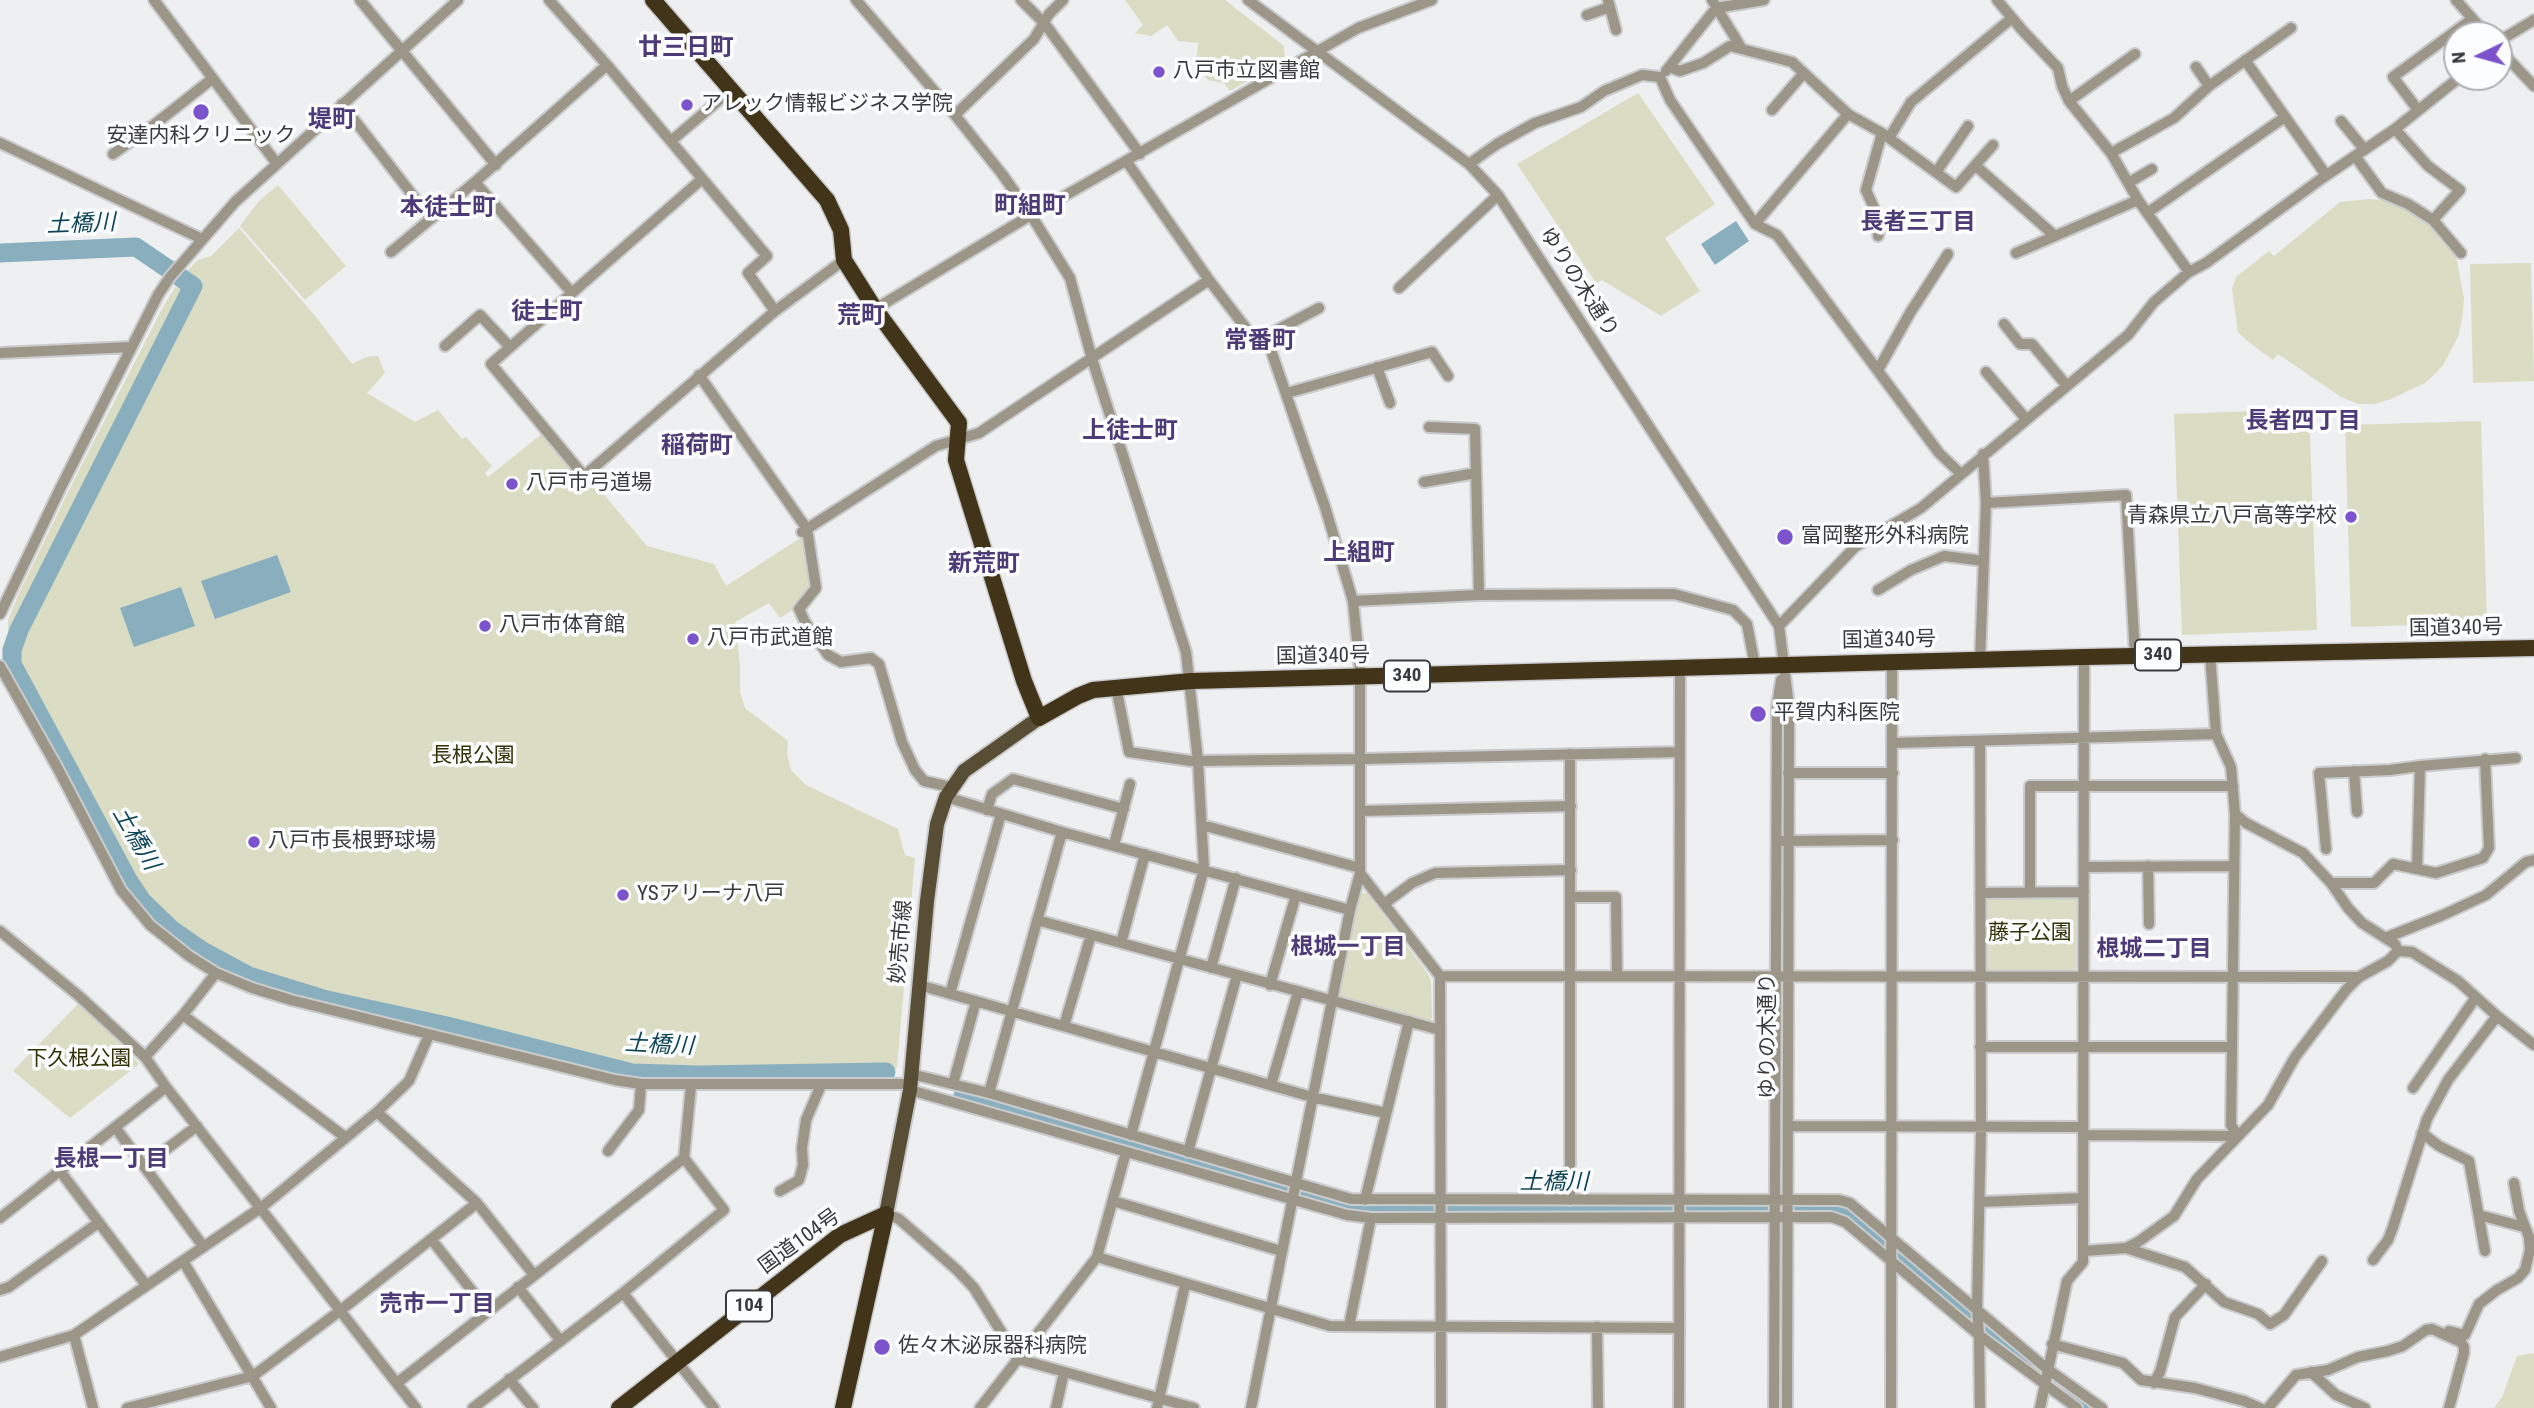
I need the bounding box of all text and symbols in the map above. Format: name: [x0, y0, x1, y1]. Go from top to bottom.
north arrow: [2443, 21, 2513, 91]
district label: 廿三日町: [638, 35, 734, 63]
text: N: [2447, 51, 2471, 65]
place label: 八戸市立図書館: [1173, 59, 1320, 85]
marker: 八戸市立図書館: [1151, 64, 1167, 80]
place label: アレック情報ビジネス学院: [701, 92, 953, 118]
marker: アレック情報ビジネス学院: [679, 97, 695, 113]
marker: 安達内科クリニック: [191, 102, 211, 122]
district label: 堤町: [308, 107, 356, 135]
place label: 安達内科クリニック: [107, 124, 295, 150]
district label: 町組町: [994, 193, 1066, 221]
district label: 本徒士町: [400, 195, 496, 223]
district label: 長者三丁目: [1861, 209, 1975, 237]
water label: 土橋川: [46, 210, 116, 240]
street label: ゆりの木通り: [1533, 223, 1623, 343]
district label: 徒士町: [511, 299, 583, 327]
district label: 荒町: [837, 303, 885, 331]
district label: 常番町: [1224, 328, 1296, 356]
district label: 長者四丁目: [2246, 408, 2360, 436]
district label: 上徒士町: [1082, 418, 1178, 446]
district label: 稲荷町: [661, 433, 733, 461]
place label: 八戸市弓道場: [526, 471, 652, 497]
marker: 八戸市弓道場: [504, 476, 520, 492]
place label: 青森県立八戸高等学校: [2127, 504, 2337, 530]
marker: 青森県立八戸高等学校: [2343, 509, 2359, 525]
place label: 富岡整形外科病院: [1801, 524, 1969, 550]
marker: 富岡整形外科病院: [1775, 527, 1795, 547]
district label: 上組町: [1323, 540, 1395, 568]
district label: 新荒町: [948, 551, 1020, 579]
place label: 八戸市体育館: [499, 613, 625, 639]
street label: 国道340号: [2409, 616, 2503, 642]
marker: 八戸市体育館: [477, 618, 493, 634]
place label: 八戸市武道館: [707, 626, 833, 652]
street label: 国道340号: [1842, 628, 1936, 654]
marker: 八戸市武道館: [685, 631, 701, 647]
road number: 340: [2135, 640, 2181, 670]
street label: 国道340号: [1276, 644, 1370, 670]
road number: 340: [1384, 660, 1430, 692]
place label: 平賀内科医院: [1774, 701, 1900, 727]
marker: 平賀内科医院: [1748, 704, 1768, 724]
park label: 長根公園: [431, 744, 515, 770]
water label: 土橋川: [106, 802, 164, 876]
place label: 八戸市長根野球場: [268, 829, 436, 855]
marker: 八戸市長根野球場: [246, 834, 262, 850]
place label: YSアリーナ八戸: [637, 882, 785, 908]
marker: YSアリーナ八戸: [615, 887, 631, 903]
street label: 妙売市線: [886, 899, 918, 985]
park label: 藤子公園: [1988, 921, 2072, 947]
district label: 根城一丁目: [1291, 934, 1405, 962]
district label: 根城二丁目: [2097, 936, 2211, 964]
street label: ゆりの木通り: [1756, 973, 1782, 1099]
water label: 土橋川: [624, 1030, 694, 1062]
park label: 下久根公園: [27, 1047, 131, 1073]
district label: 長根一丁目: [54, 1146, 168, 1174]
water label: 土橋川: [1520, 1169, 1588, 1197]
street label: 国道104号: [755, 1204, 845, 1280]
road number: 104: [726, 1290, 772, 1322]
district label: 売市一丁目: [380, 1291, 494, 1319]
place label: 佐々木泌尿器科病院: [898, 1334, 1087, 1360]
marker: 佐々木泌尿器科病院: [872, 1337, 892, 1357]

